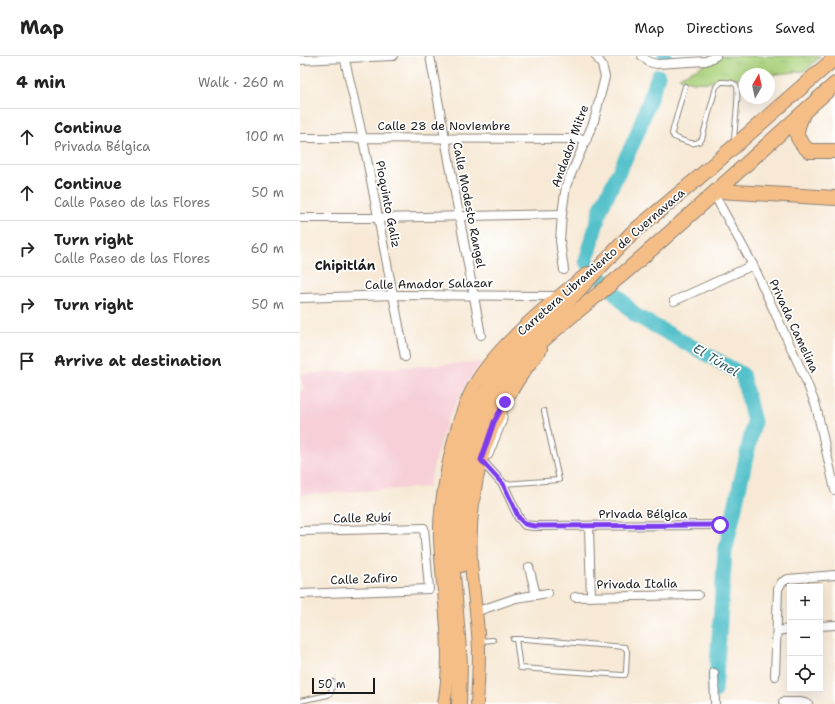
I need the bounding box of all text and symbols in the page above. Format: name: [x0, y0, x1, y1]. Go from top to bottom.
text: Map: [20, 15, 64, 40]
text: Map: [635, 19, 665, 37]
text: Directions: [687, 19, 753, 37]
text: Saved: [775, 19, 815, 37]
north arrow: [739, 68, 775, 104]
text: 4 min: [16, 71, 66, 93]
text: Walk · 260 m: [198, 74, 284, 91]
street label: Andador Mitre: [548, 102, 592, 190]
text: Continue: [54, 118, 122, 138]
street label: Calle 28 de Noviembre: [378, 118, 511, 134]
icon: ahead: [16, 126, 38, 148]
text: 100 m: [245, 128, 284, 145]
text: Privada Bélgica: [54, 138, 150, 155]
street label: Calle Modesto Rangel: [449, 141, 489, 270]
street label: Pioquinto Galiz: [372, 159, 404, 249]
text: Continue: [54, 174, 122, 194]
icon: ahead: [16, 182, 38, 204]
text: 50 m: [251, 184, 284, 201]
street label: Carretera Libramiento de Cuernavaca: [514, 184, 689, 339]
text: Calle Paseo de las Flores: [54, 194, 210, 211]
text: Turn right: [54, 230, 134, 250]
icon: right: [16, 238, 38, 260]
text: 60 m: [251, 240, 284, 257]
text: Calle Paseo de las Flores: [54, 250, 210, 267]
district label: Chipitlán: [315, 257, 376, 274]
street label: Calle Amador Salazar: [365, 275, 493, 293]
street label: Privada Camelina: [765, 277, 823, 376]
icon: right: [16, 294, 38, 316]
text: Turn right: [54, 295, 134, 315]
text: 50 m: [251, 296, 284, 313]
water label: El Túnel: [690, 340, 742, 380]
icon: arrive: [16, 350, 38, 372]
text: Arrive at destination: [54, 351, 222, 371]
route end: [496, 393, 514, 411]
street label: Privada Bélgica: [599, 506, 688, 522]
street label: Calle Rubí: [333, 509, 392, 527]
route start: [711, 516, 729, 534]
street label: Calle Zafiro: [330, 570, 398, 588]
street label: Privada Italia: [596, 575, 678, 593]
map controls: [787, 584, 823, 692]
button: +: [787, 584, 823, 620]
button: −: [787, 620, 823, 656]
button: locate: [787, 656, 823, 692]
scale bar: [312, 676, 375, 695]
text: 50 m: [318, 677, 346, 692]

